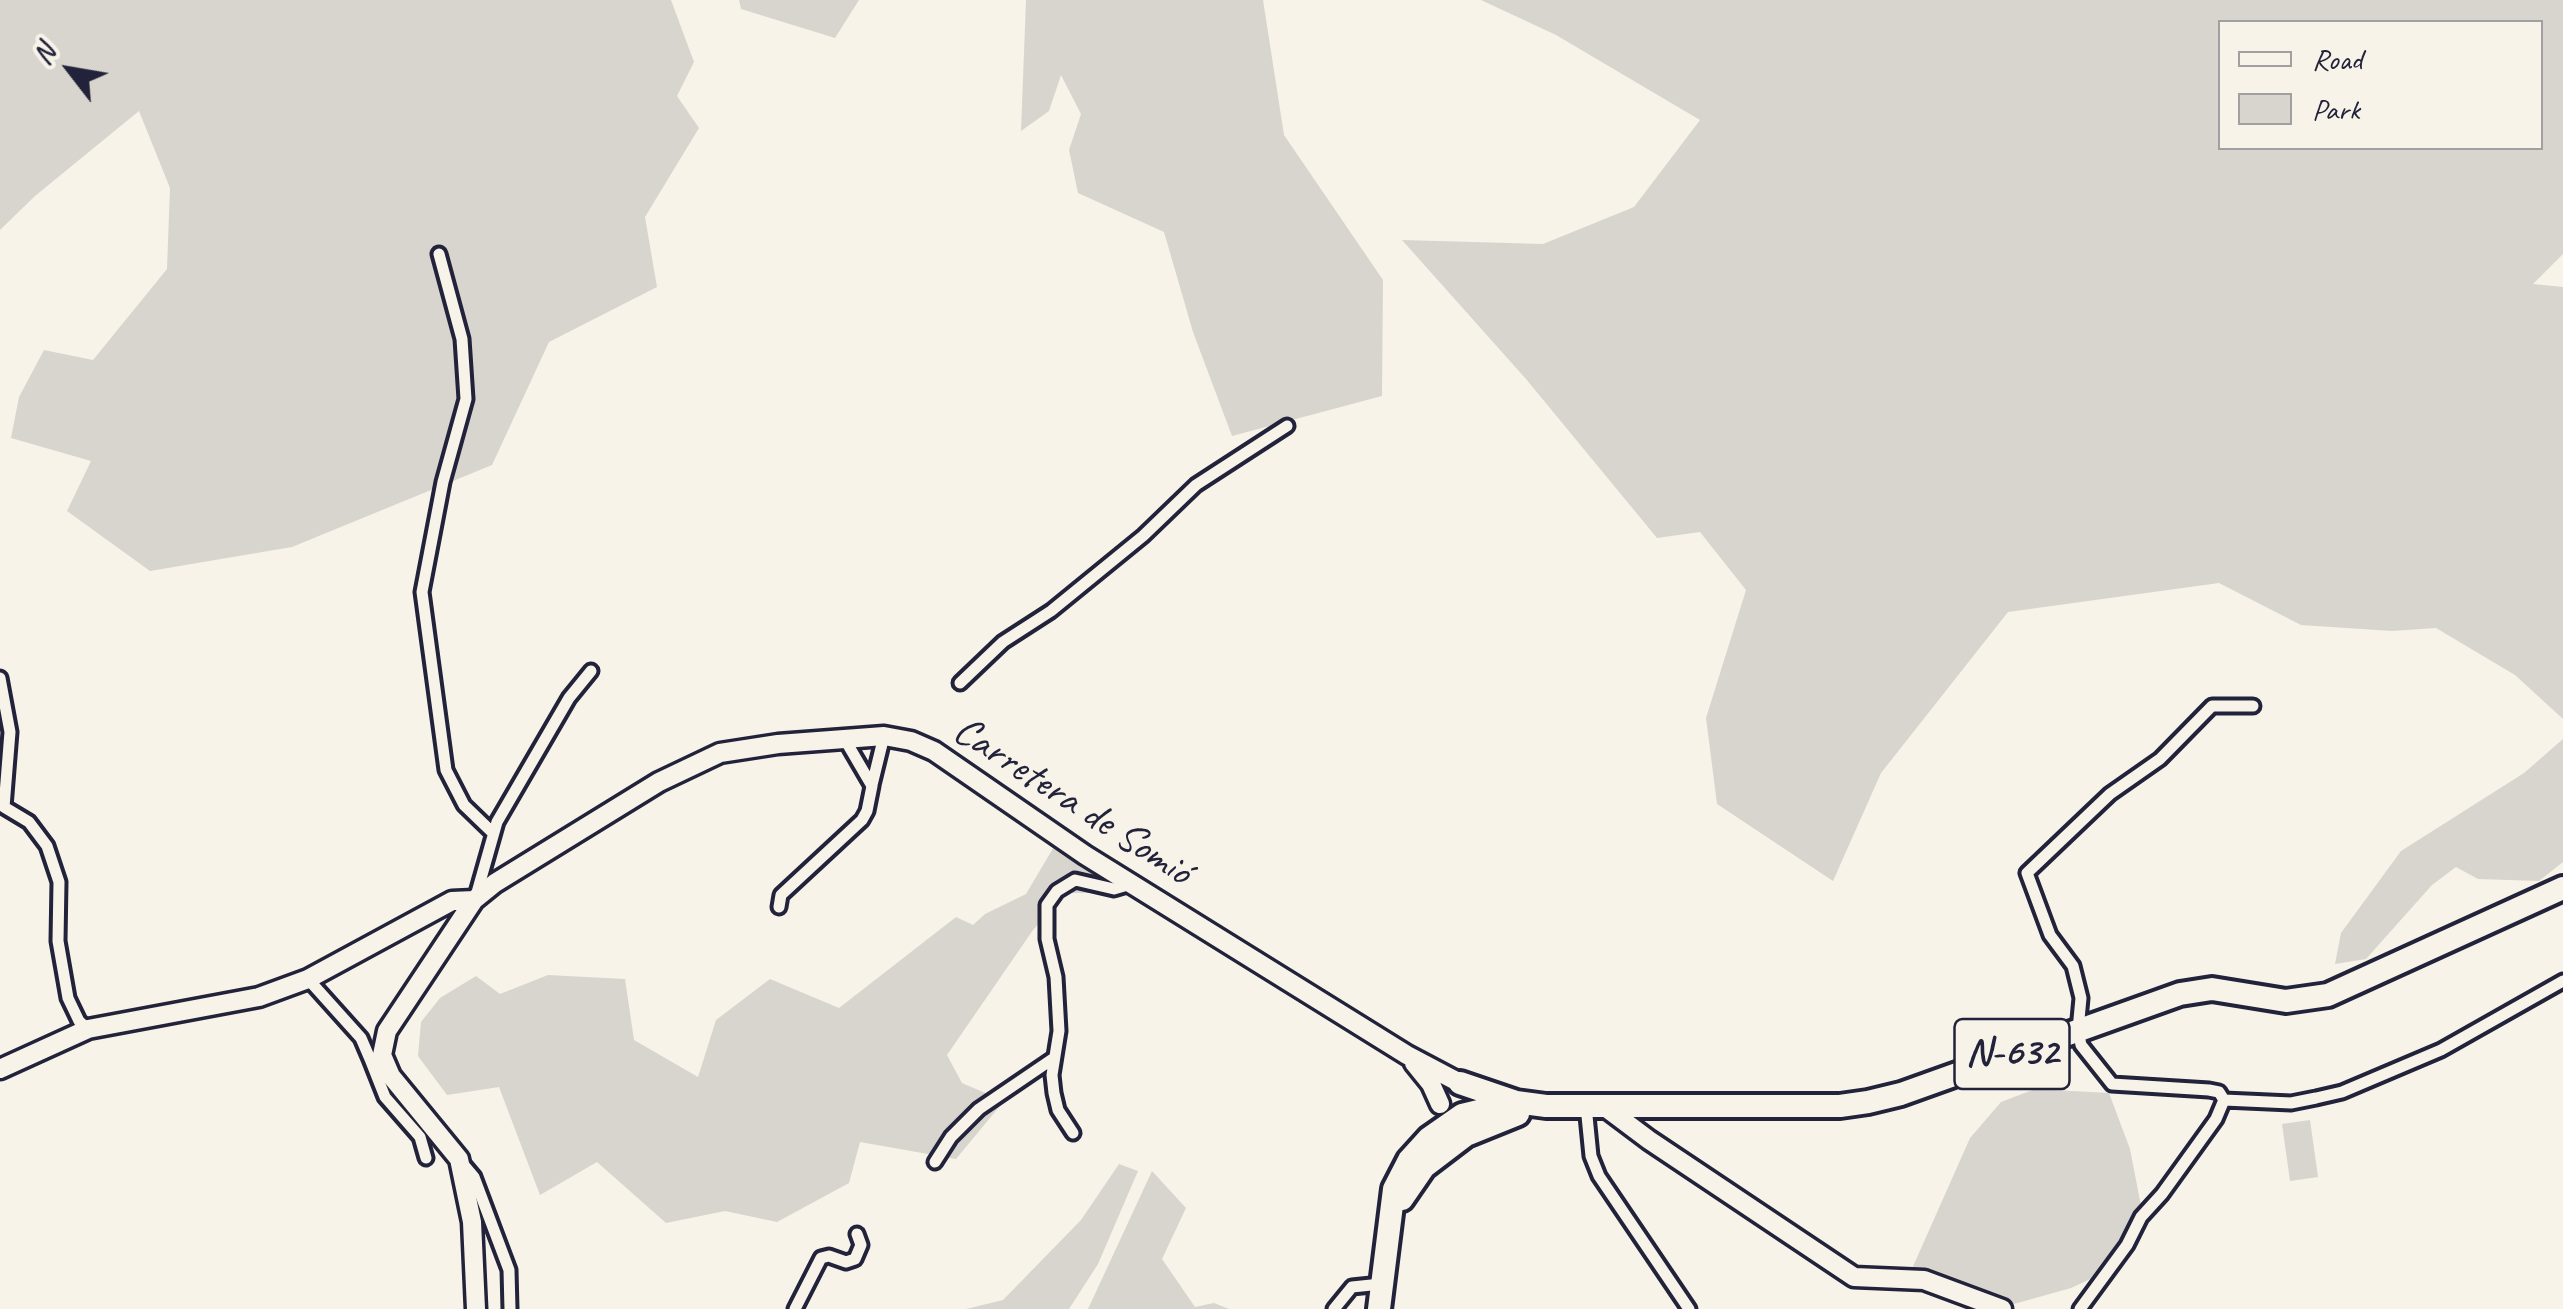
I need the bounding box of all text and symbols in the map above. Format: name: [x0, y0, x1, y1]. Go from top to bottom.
north arrow: [20, 20, 120, 120]
legend: [2218, 20, 2543, 150]
text: N: [24, 38, 63, 71]
text: Road: [2312, 40, 2362, 78]
text: Park: [2312, 90, 2360, 128]
street label: Carretera de Somió: [943, 706, 1201, 898]
road number: N-632: [1954, 1019, 2070, 1089]

